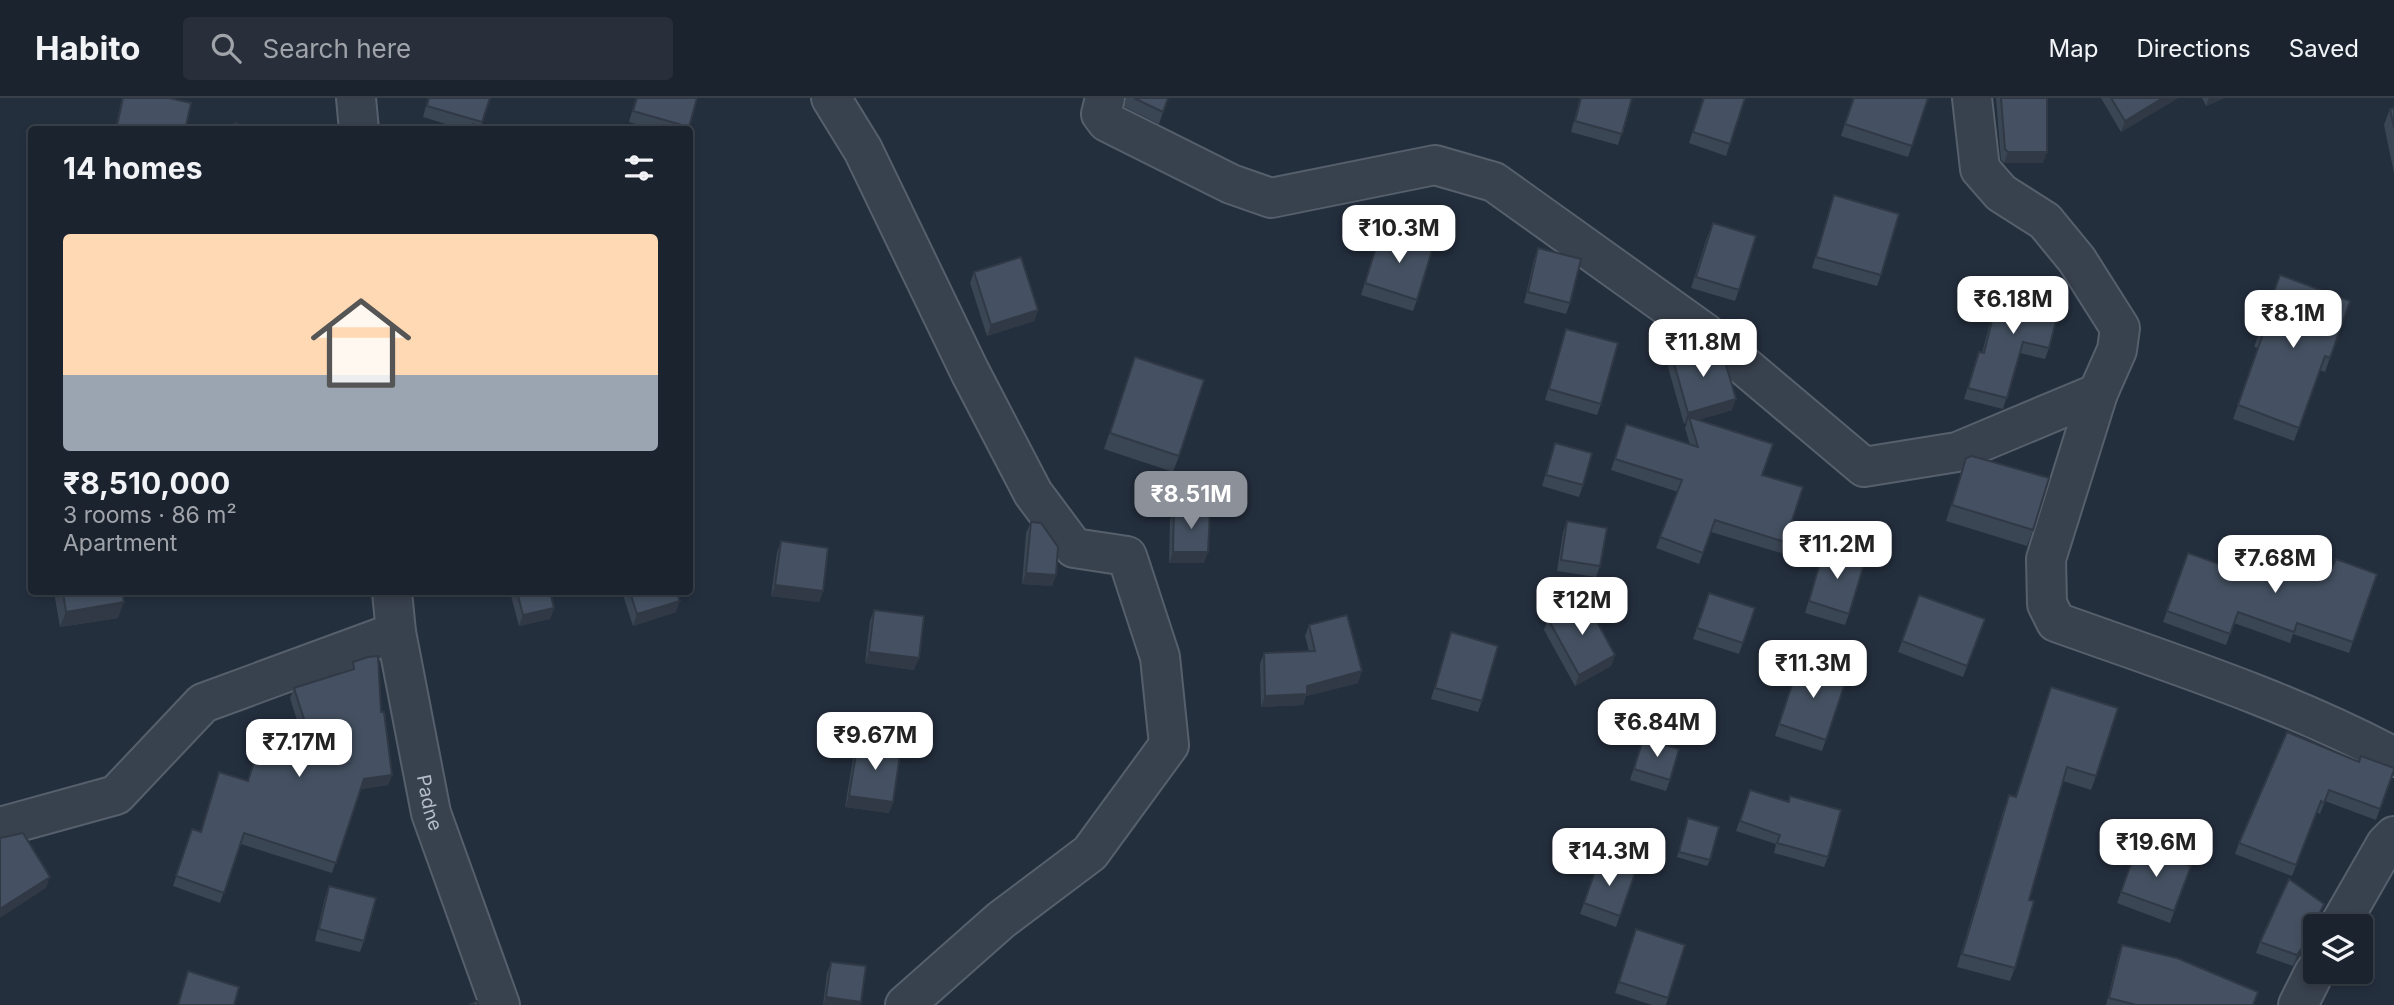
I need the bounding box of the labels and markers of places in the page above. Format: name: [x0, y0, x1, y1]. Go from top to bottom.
pin: ₹10.3M: [1342, 206, 1456, 265]
pin: ₹6.18M: [1956, 276, 2070, 336]
pin: ₹8.1M: [2244, 290, 2342, 350]
pin: ₹11.8M: [1646, 320, 1760, 379]
pin: ₹8.51M: [1134, 472, 1248, 531]
pin: ₹11.2M: [1780, 522, 1894, 581]
pin: ₹7.68M: [2218, 536, 2332, 595]
pin: ₹12M: [1541, 578, 1623, 637]
pin: ₹11.3M: [1756, 640, 1870, 700]
pin: ₹6.84M: [1600, 700, 1714, 759]
pin: ₹9.67M: [818, 712, 932, 772]
pin: ₹7.17M: [242, 720, 356, 779]
pin: ₹19.6M: [2099, 820, 2213, 879]
pin: ₹14.3M: [1552, 828, 1666, 888]

